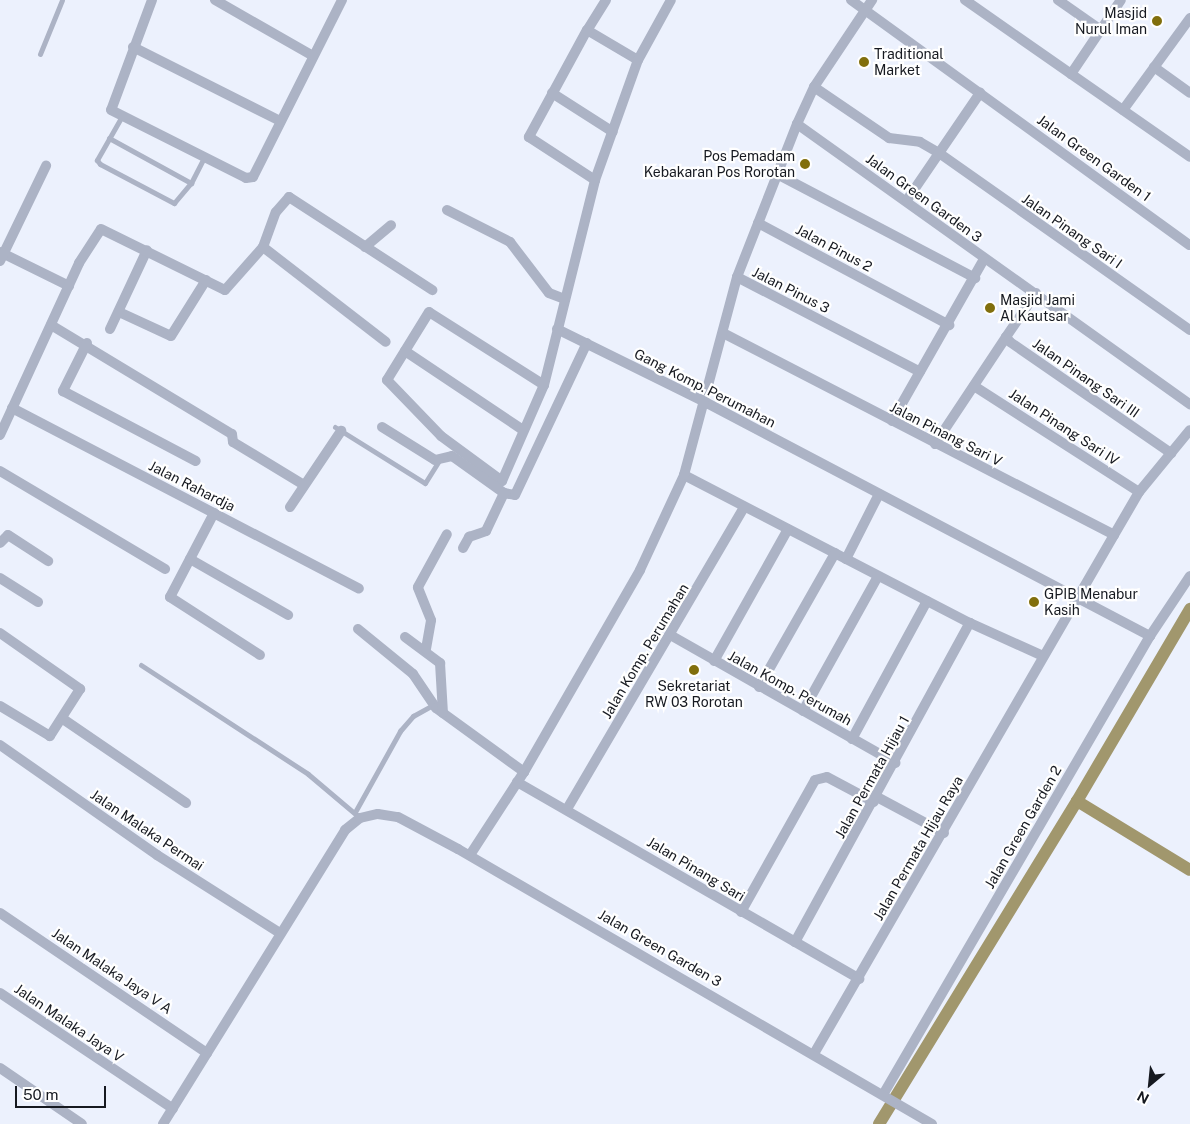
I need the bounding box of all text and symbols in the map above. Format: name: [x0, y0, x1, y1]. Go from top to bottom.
place label: Masjid Nurul Iman: [1075, 5, 1147, 38]
marker: Masjid Nurul Iman: [1151, 15, 1163, 27]
place label: Traditional Market: [874, 46, 944, 78]
marker: Traditional Market: [858, 56, 870, 68]
street label: Jalan Green Garden 1: [1034, 111, 1154, 205]
place label: Pos Pemadam Kebakaran Pos Rorotan: [644, 148, 795, 180]
street label: Jalan Green Garden 3: [863, 150, 985, 246]
marker: Pos Pemadam Kebakaran Pos Rorotan: [799, 158, 811, 170]
street label: Jalan Pinang Sari I: [1019, 190, 1125, 272]
street label: Jalan Pinus 2: [793, 221, 875, 275]
street label: Jalan Pinus 3: [750, 263, 832, 317]
place label: Masjid Jami Al Kautsar: [1000, 292, 1075, 324]
marker: Masjid Jami Al Kautsar: [984, 302, 996, 314]
street label: Jalan Pinang Sari III: [1029, 335, 1143, 421]
street label: Gang Komp. Perumahan: [632, 345, 778, 431]
street label: Jalan Pinang Sari IV: [1006, 385, 1122, 469]
street label: Jalan Pinang Sari V: [887, 398, 1005, 470]
street label: Jalan Rahardja: [146, 457, 238, 515]
street label: Jalan Komp. Perumahan: [598, 580, 692, 722]
place label: GPIB Menabur Kasih: [1044, 586, 1138, 618]
marker: GPIB Menabur Kasih: [1028, 596, 1040, 608]
street label: Jalan Komp. Perumah: [725, 647, 855, 729]
marker: Sekretariat RW 03 Rorotan: [688, 664, 700, 676]
place label: Sekretariat RW 03 Rorotan: [645, 678, 743, 710]
street label: Jalan Permata Hijau 1: [831, 713, 913, 841]
street label: Jalan Green Garden 2: [981, 763, 1065, 891]
street label: Jalan Permata Hijau Raya: [870, 773, 966, 923]
street label: Jalan Malaka Permai: [87, 786, 207, 874]
street label: Jalan Pinang Sari: [644, 833, 748, 905]
street label: Jalan Green Garden 3: [595, 906, 725, 990]
street label: Jalan Malaka Jaya V A: [49, 924, 175, 1018]
street label: Jalan Malaka Jaya V: [11, 980, 127, 1066]
north arrow: [1125, 1059, 1175, 1109]
scale bar: [18, 1076, 109, 1108]
text: 50 m: [23, 1086, 58, 1103]
text: N: [1134, 1088, 1152, 1107]

